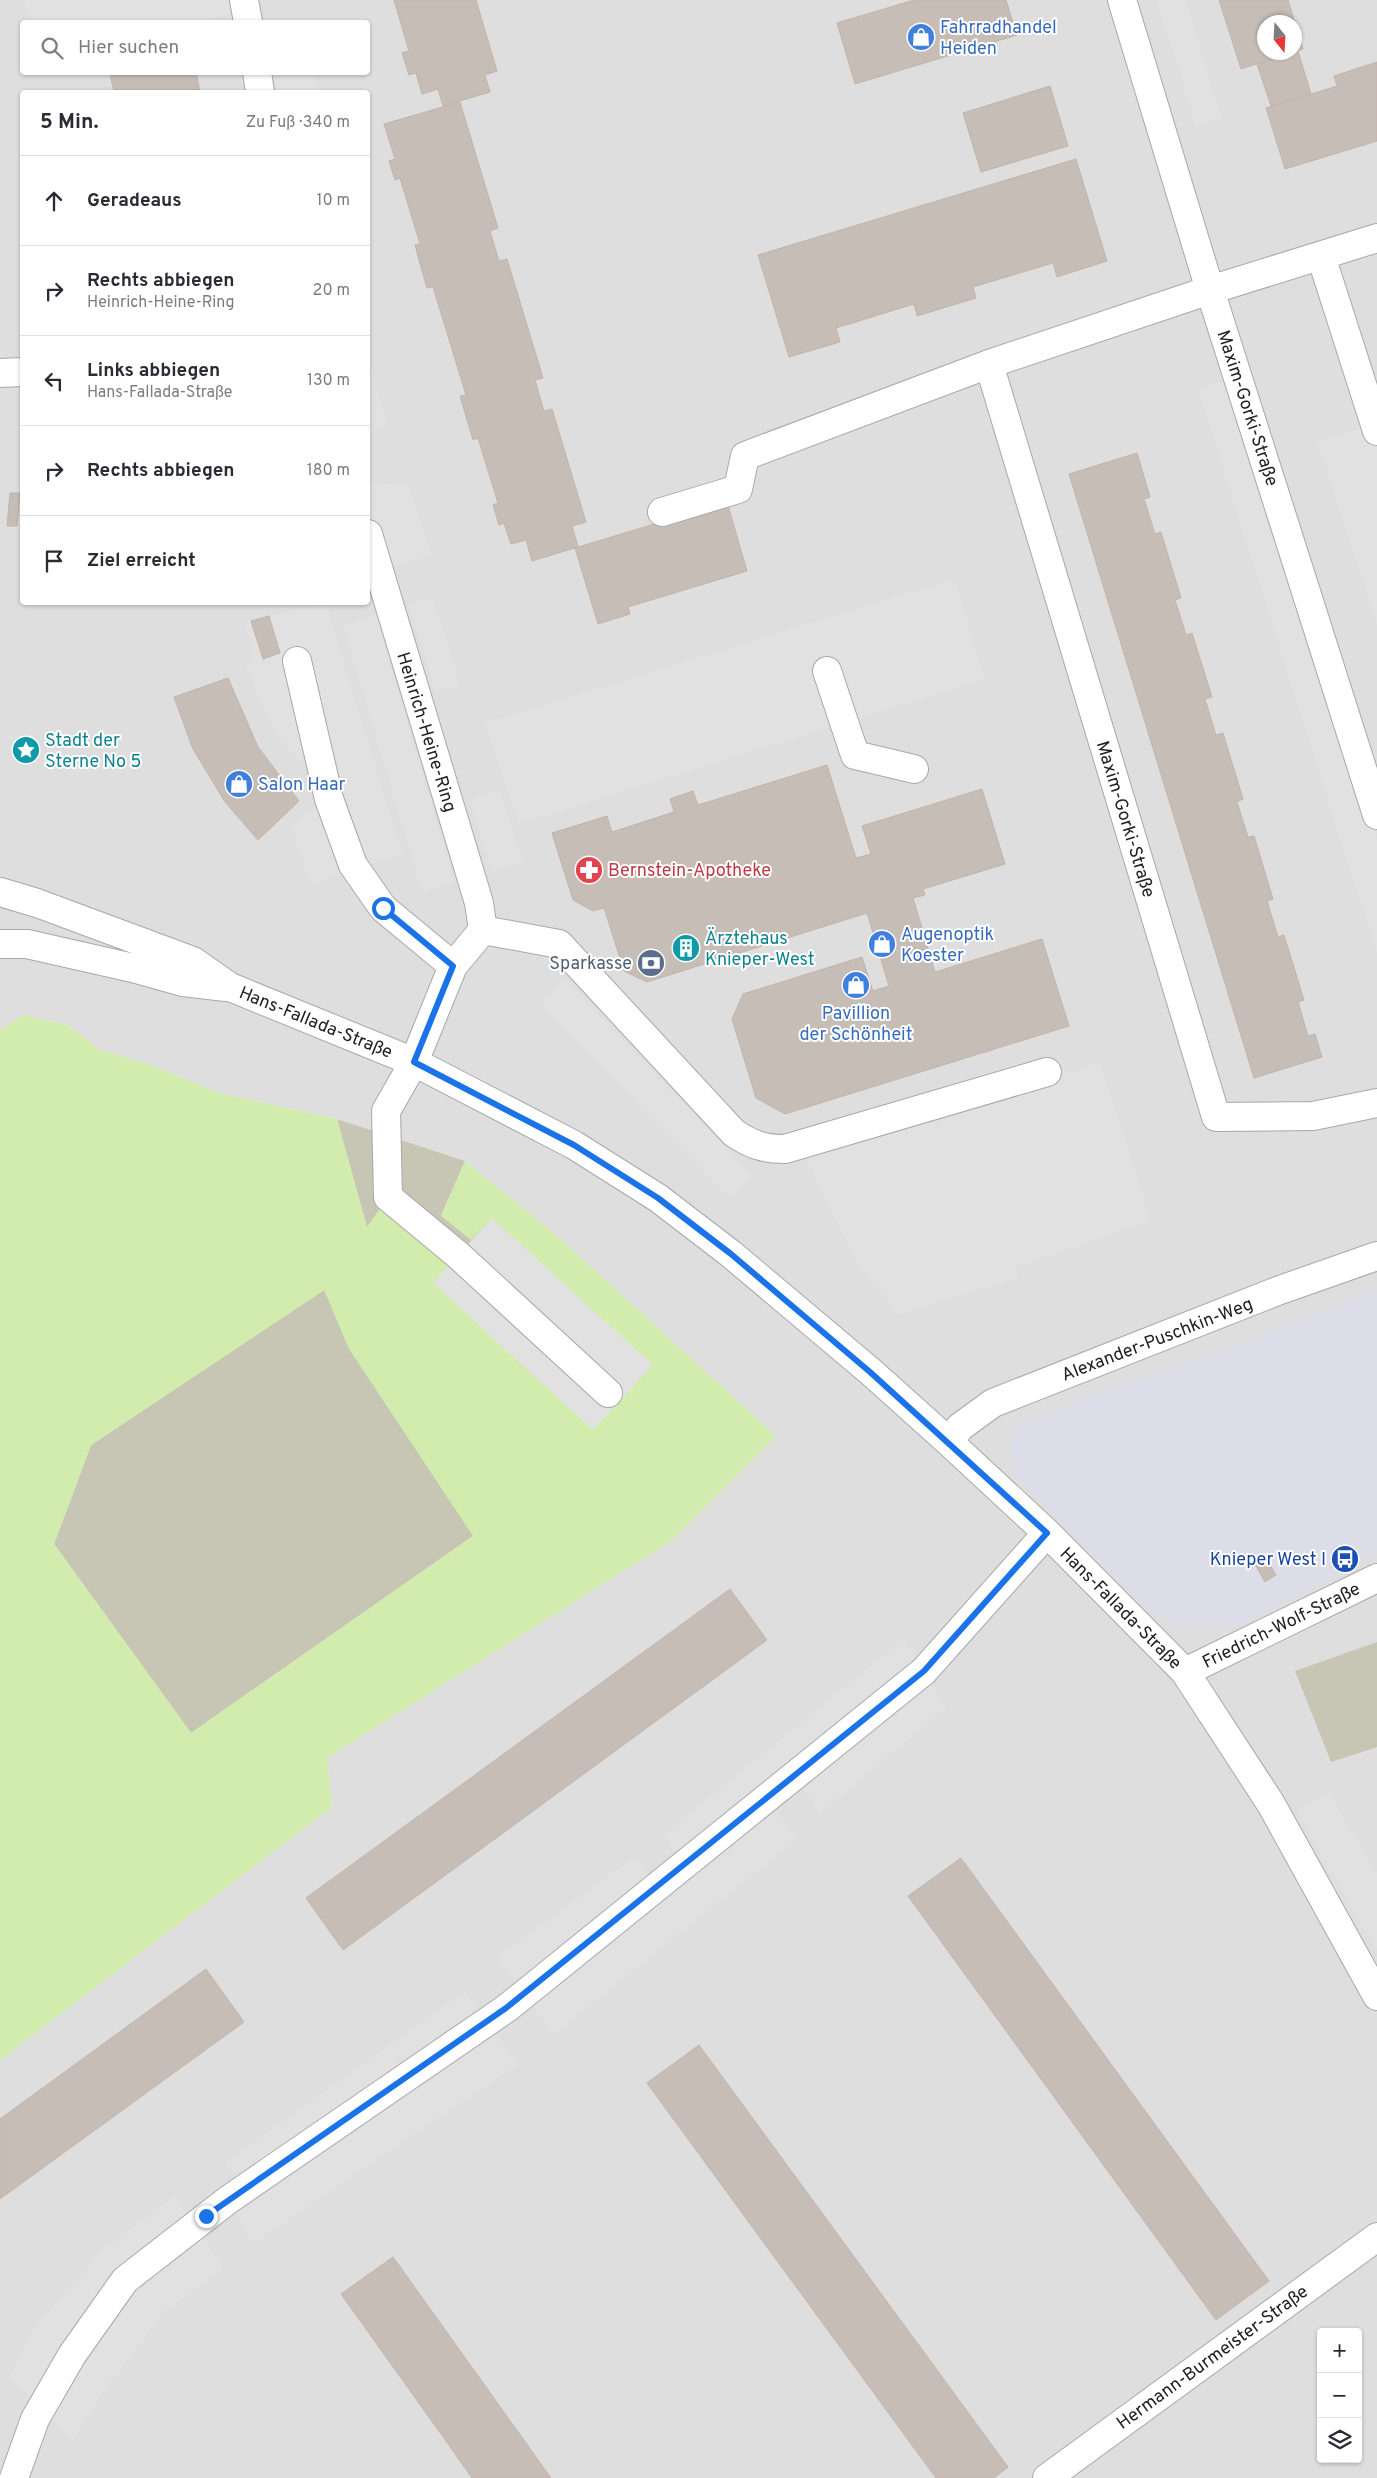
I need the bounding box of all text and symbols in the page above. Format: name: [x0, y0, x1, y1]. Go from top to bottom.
north arrow: [1257, 15, 1302, 60]
place label: Fahrradhandel Heiden: [940, 17, 1057, 61]
search box: [20, 20, 370, 75]
shop icon: Fahrradhandel Heiden: [906, 22, 936, 52]
icon: search: [38, 34, 66, 62]
text: Hier suchen: [78, 36, 179, 60]
text: 5 Min.: [40, 109, 99, 136]
text: Zu Fuß · 340 m: [246, 113, 350, 133]
icon: ahead: [40, 187, 68, 215]
text: Geradeaus: [87, 189, 182, 213]
text: 10 m: [316, 191, 350, 211]
text: Rechts abbiegen: [87, 269, 235, 293]
icon: right: [40, 277, 68, 305]
text: 20 m: [313, 281, 350, 301]
text: Heinrich-Heine-Ring: [87, 293, 235, 313]
street label: Maxim-Gorki-Straße: [1210, 328, 1283, 489]
text: Links abbiegen: [87, 359, 220, 383]
icon: left: [40, 367, 68, 395]
text: 130 m: [307, 371, 350, 391]
text: Hans-Fallada-Straße: [87, 383, 232, 403]
icon: right: [40, 457, 68, 485]
text: Rechts abbiegen: [87, 459, 235, 483]
text: 180 m: [307, 461, 350, 481]
icon: arrive: [40, 547, 68, 575]
text: Ziel erreicht: [87, 549, 196, 573]
street label: Heinrich-Heine-Ring: [390, 650, 461, 815]
place label: Stadt der Sterne No 5: [45, 730, 142, 774]
place icon: Stadt der Sterne No 5: [11, 735, 41, 765]
street label: Maxim-Gorki-Straße: [1090, 738, 1159, 901]
shop icon: Salon Haar: [224, 769, 254, 799]
place label: Salon Haar: [258, 774, 346, 797]
pharmacy icon: Bernstein-Apotheke: [574, 855, 604, 885]
place label: Bernstein-Apotheke: [608, 860, 771, 883]
route start: [372, 897, 395, 920]
place label: Augenoptik Koester: [901, 924, 994, 968]
place label: Ärztehaus Knieper-West: [705, 926, 815, 972]
shop icon: Augenoptik Koester: [867, 929, 897, 959]
building icon: Ärztehaus Knieper-West: [671, 933, 701, 963]
bank icon: Sparkasse: [636, 948, 666, 978]
place label: Sparkasse: [549, 953, 632, 976]
shop icon: Pavillion der Schönheit: [841, 970, 871, 1000]
street label: Hans-Fallada-Straße: [235, 982, 396, 1065]
place label: Pavillion der Schönheit: [800, 1003, 913, 1047]
street label: Alexander-Puschkin-Weg: [1058, 1293, 1257, 1388]
street label: Hans-Fallada-Straße: [1054, 1543, 1186, 1675]
bus stop icon: Knieper West I: [1330, 1544, 1360, 1574]
place label: Knieper West I: [1210, 1549, 1326, 1572]
street label: Friedrich-Wolf-Straße: [1199, 1578, 1364, 1675]
route end: [195, 2205, 218, 2228]
street label: Hermann-Burmeister-Straße: [1112, 2281, 1313, 2436]
map controls: [1317, 2328, 1362, 2463]
button: +: [1317, 2328, 1362, 2373]
button: −: [1317, 2373, 1362, 2418]
button: layers: [1317, 2418, 1362, 2463]

